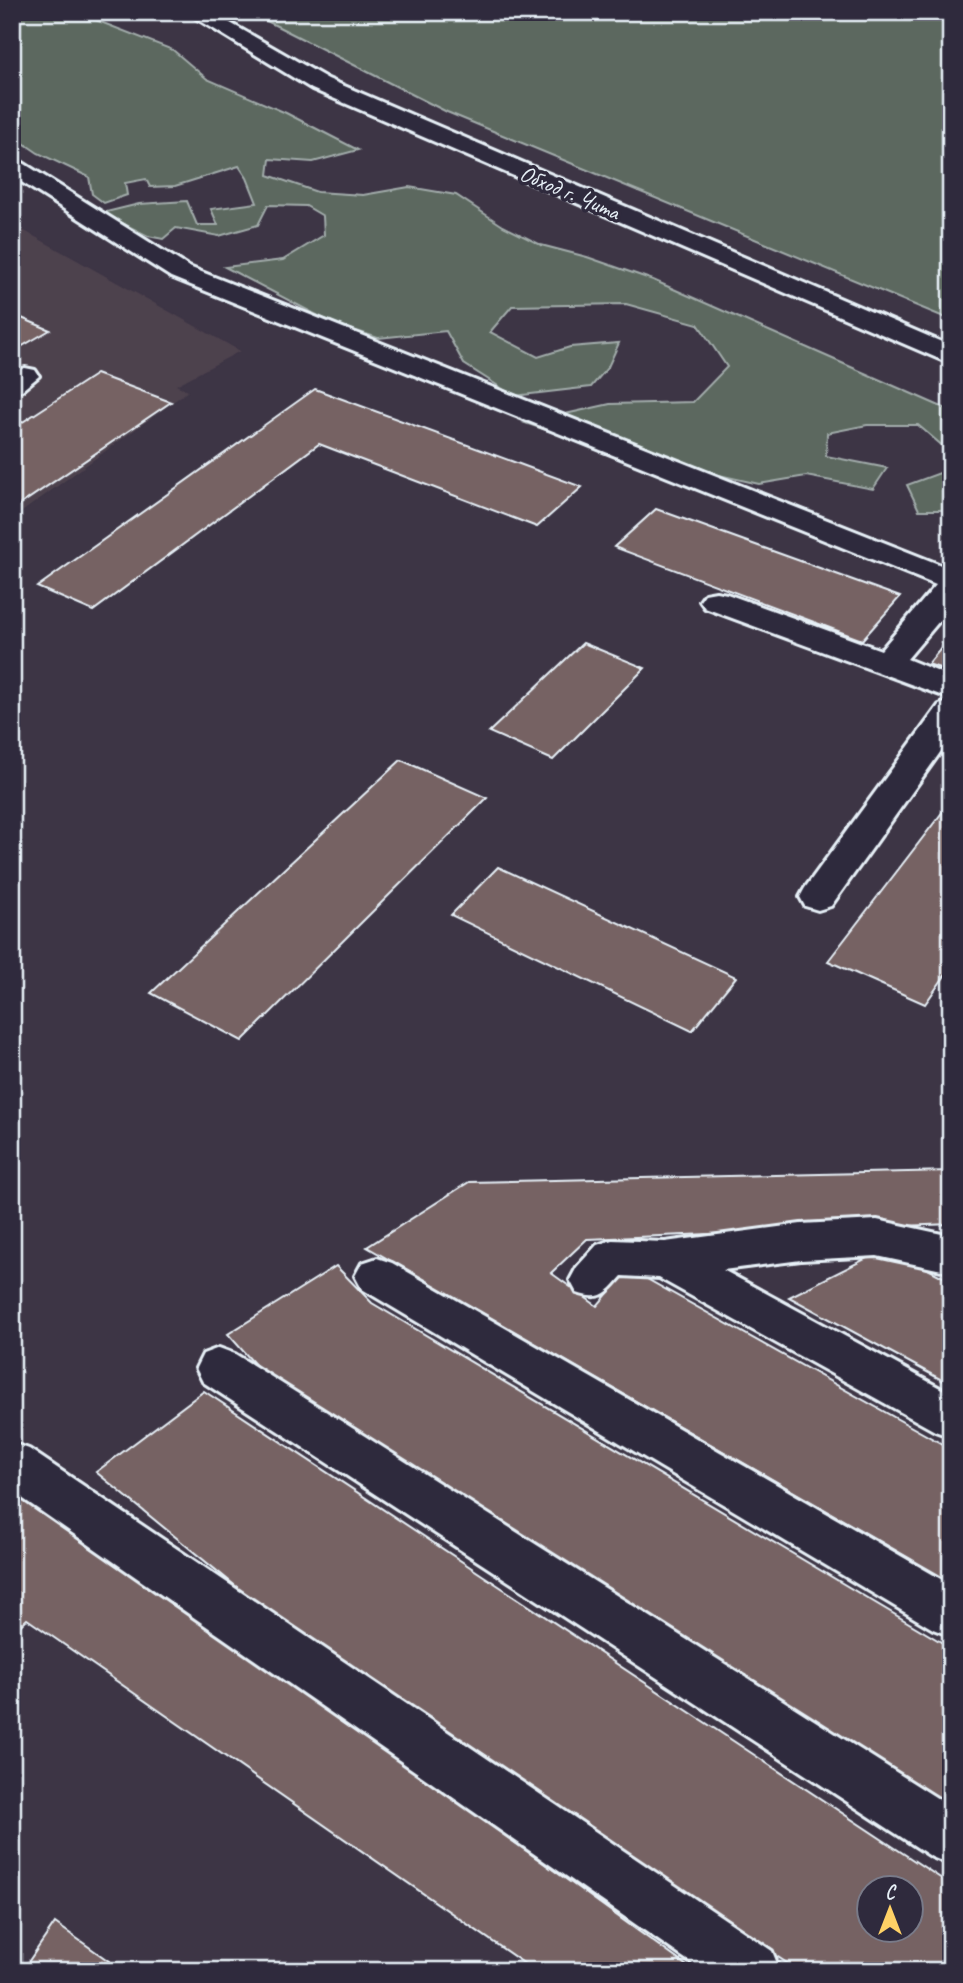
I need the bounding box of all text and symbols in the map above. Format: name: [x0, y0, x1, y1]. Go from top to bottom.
street label: Обход г. Чита: [516, 158, 626, 227]
north arrow: [855, 1874, 925, 1944]
text: С: [885, 1881, 897, 1905]

